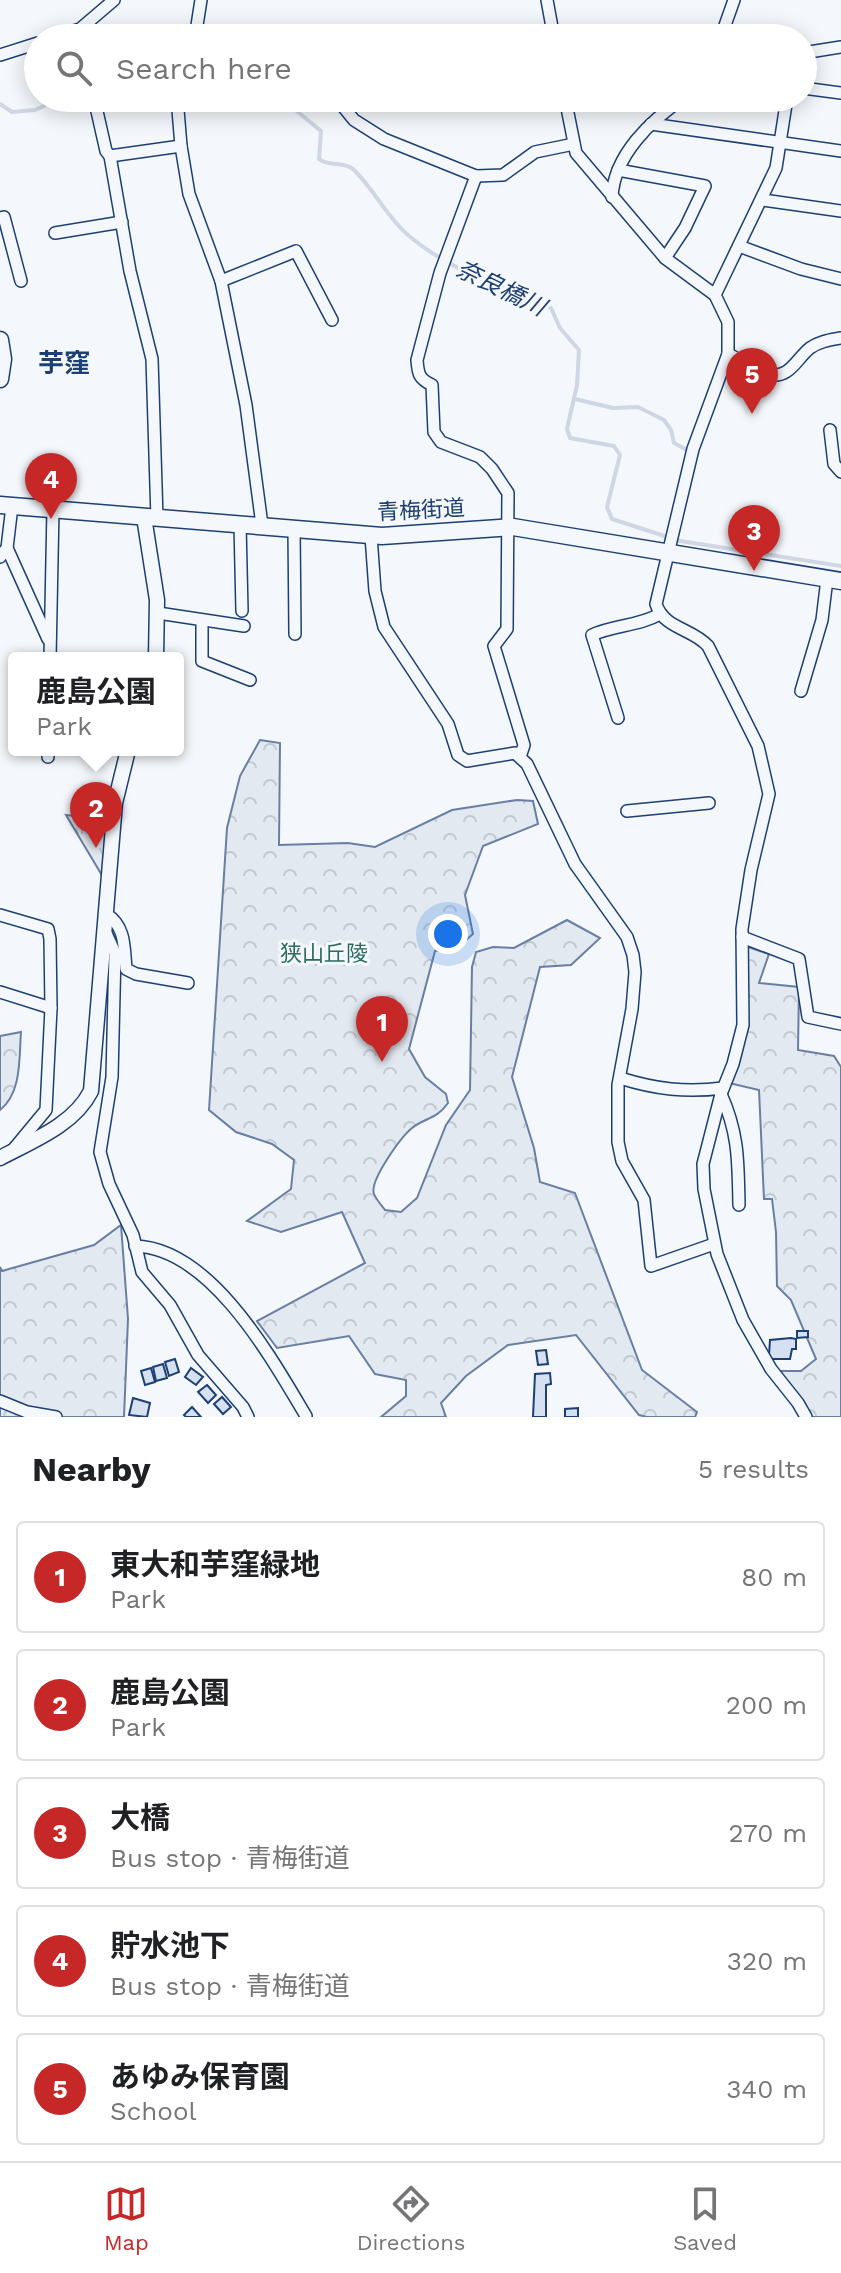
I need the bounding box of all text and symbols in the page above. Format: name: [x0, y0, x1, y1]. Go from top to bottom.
search box: [24, 24, 817, 112]
icon: search: [52, 46, 96, 90]
text: Search here: [116, 51, 292, 86]
water label: 奈良橋川: [452, 254, 553, 323]
district label: 芋窪: [38, 348, 90, 378]
pin: 5: [726, 348, 778, 414]
pin: 4: [25, 453, 77, 519]
street label: 青梅街道: [376, 495, 466, 525]
pin: 3: [728, 505, 780, 571]
popup: [8, 652, 184, 756]
text: 鹿島公園: [36, 674, 156, 709]
text: Park: [36, 711, 92, 741]
pin: 2: [70, 782, 122, 848]
your location: [428, 914, 468, 954]
park label: 狭山丘陵: [280, 941, 368, 966]
pin: 1: [356, 996, 408, 1062]
text: Nearby: [32, 1449, 151, 1489]
text: 5 results: [698, 1454, 809, 1484]
text: 東大和芋窪緑地: [110, 1547, 320, 1582]
text: 1: [54, 1562, 66, 1592]
text: 80 m: [741, 1562, 807, 1592]
text: Park: [110, 1584, 166, 1614]
text: 鹿島公園: [110, 1675, 230, 1710]
text: 2: [52, 1690, 68, 1720]
text: 200 m: [726, 1690, 807, 1720]
text: Park: [110, 1712, 166, 1742]
text: 大橋: [110, 1800, 170, 1835]
text: 3: [52, 1818, 68, 1848]
text: 270 m: [728, 1818, 807, 1848]
text: Bus stop · 青梅街道: [110, 1843, 350, 1873]
text: 貯水池下: [110, 1928, 230, 1963]
text: 4: [52, 1946, 68, 1976]
text: 320 m: [727, 1946, 807, 1976]
text: Bus stop · 青梅街道: [110, 1971, 350, 2001]
text: あゆみ保育園: [110, 2059, 290, 2094]
text: 5: [52, 2074, 68, 2104]
text: 340 m: [726, 2074, 807, 2104]
text: School: [110, 2096, 196, 2126]
tab: Map: [104, 2182, 149, 2255]
tab: Directions: [357, 2182, 465, 2255]
tab: Saved: [673, 2182, 737, 2255]

